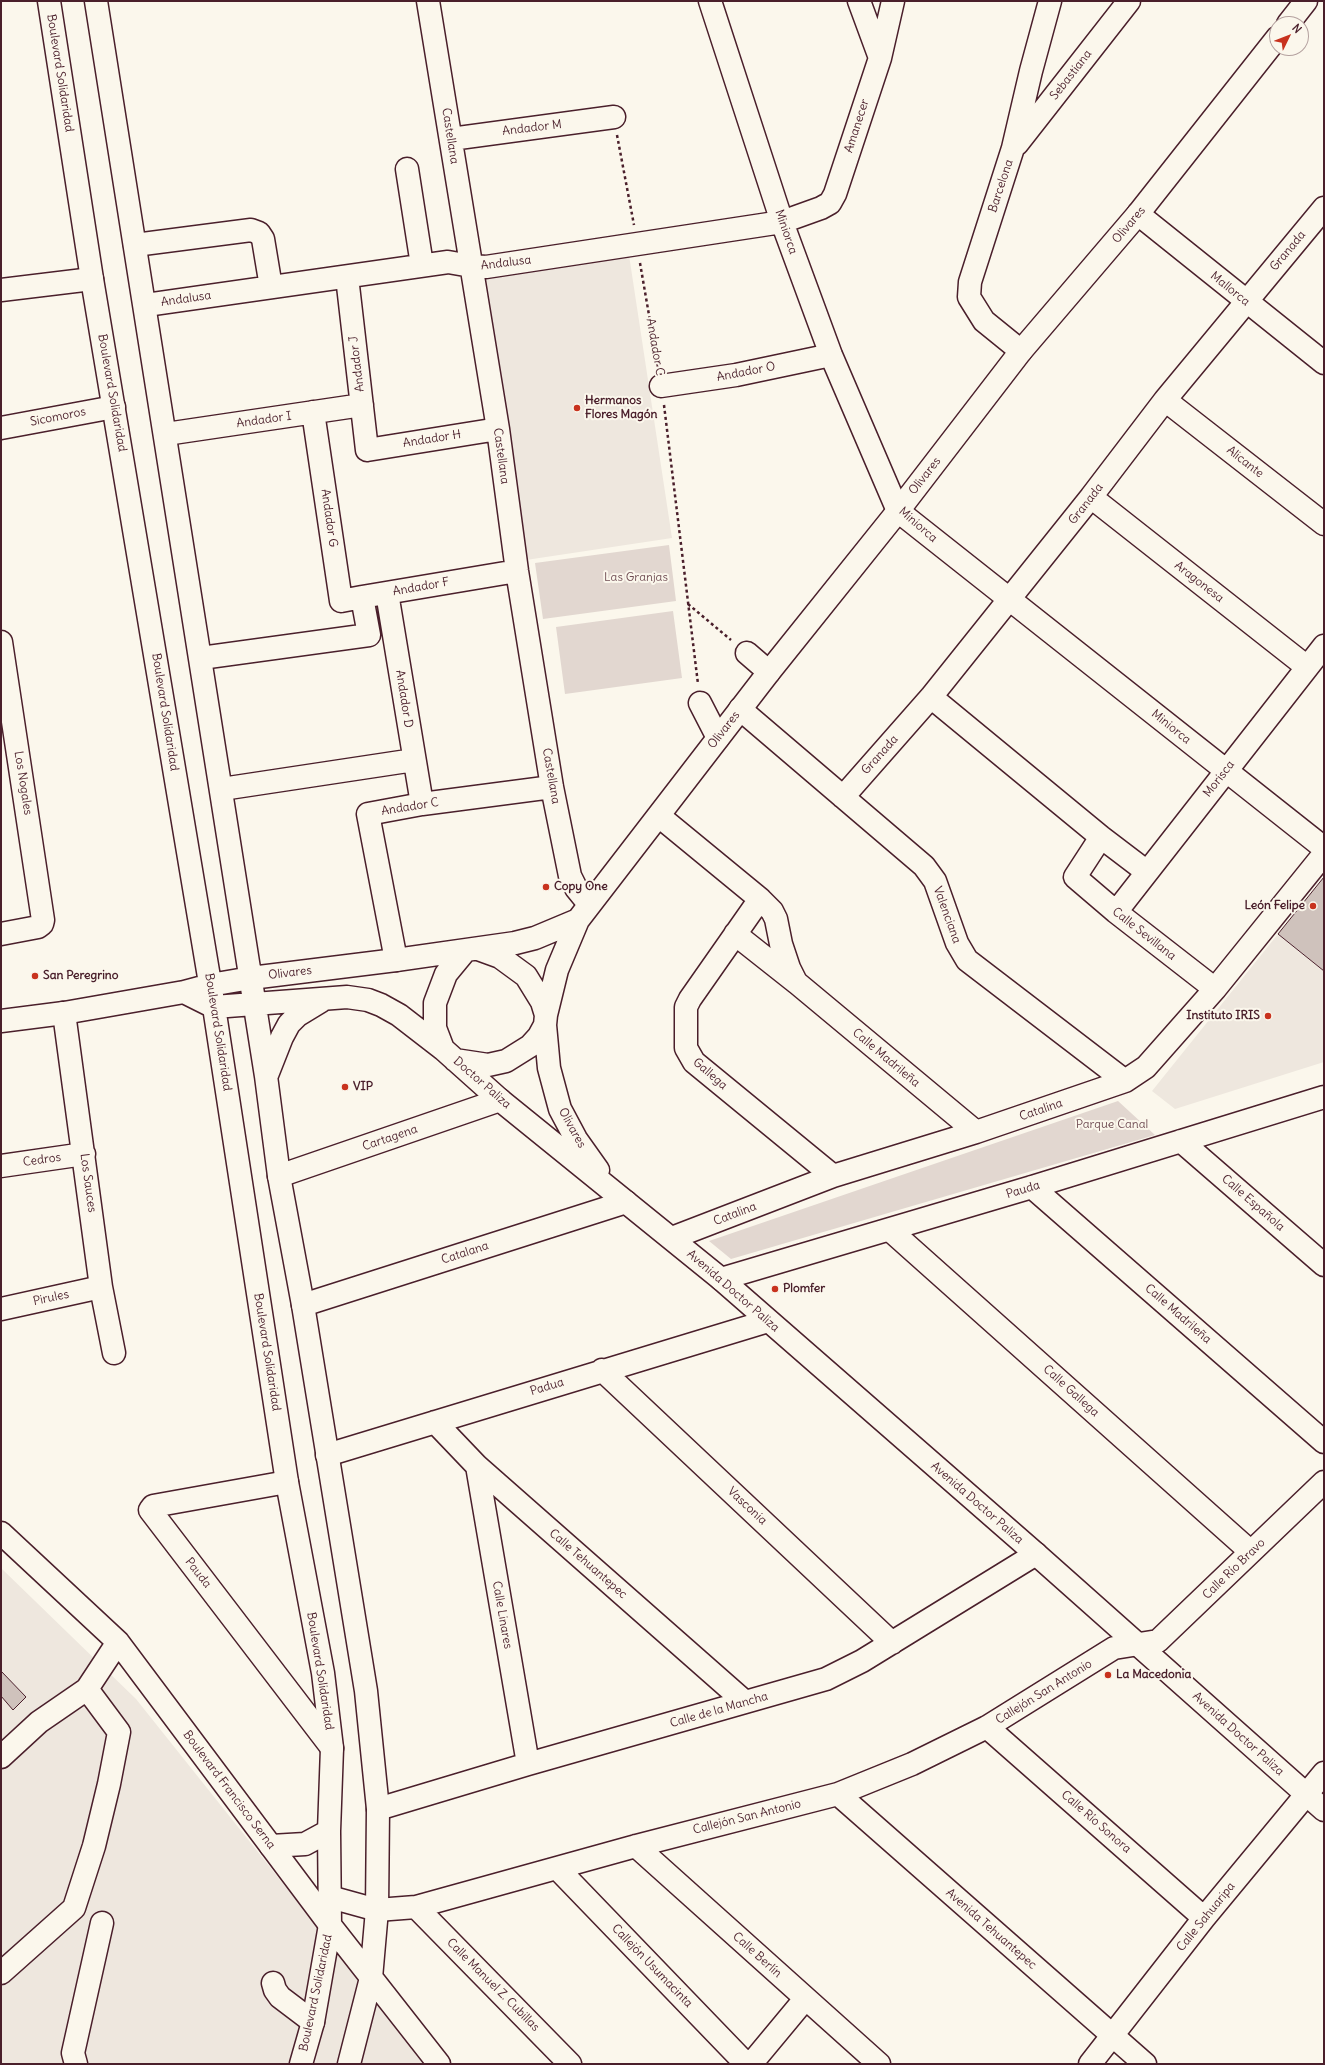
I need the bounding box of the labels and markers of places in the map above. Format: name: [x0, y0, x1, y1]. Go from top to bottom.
place label: Hermanos Flores Magón: [585, 394, 657, 422]
marker: Hermanos Flores Magón: [572, 403, 582, 413]
place label: Copy One: [554, 880, 608, 894]
marker: Copy One: [541, 882, 551, 892]
place label: León Felipe: [1245, 899, 1305, 913]
marker: León Felipe: [1308, 901, 1318, 911]
place label: San Peregrino: [43, 969, 119, 983]
marker: San Peregrino: [30, 971, 40, 981]
place label: Instituto IRIS: [1186, 1009, 1260, 1023]
marker: Instituto IRIS: [1263, 1011, 1273, 1021]
place label: VIP: [353, 1080, 373, 1094]
marker: VIP: [340, 1082, 350, 1092]
place label: Plomfer: [783, 1282, 825, 1296]
marker: Plomfer: [770, 1284, 780, 1294]
place label: La Macedonia: [1116, 1668, 1191, 1682]
marker: La Macedonia: [1103, 1670, 1113, 1680]

